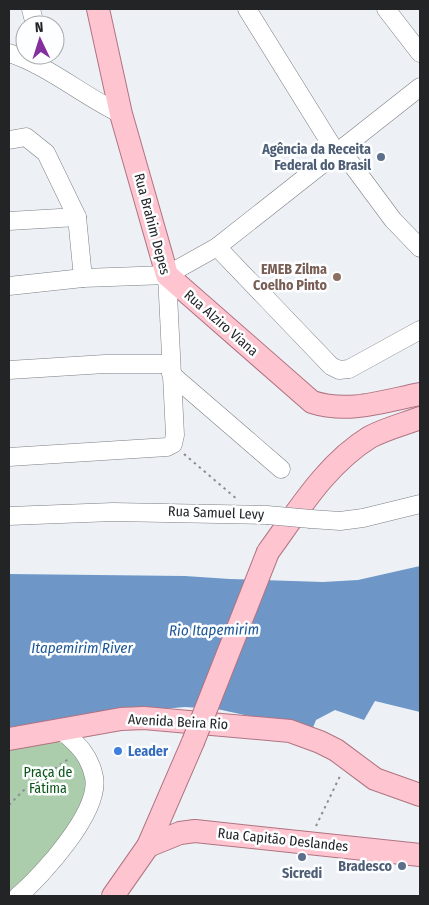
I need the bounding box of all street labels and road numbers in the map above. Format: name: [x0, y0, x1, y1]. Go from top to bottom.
street label: Rua Brahim Depes: [130, 171, 174, 277]
street label: Rua Alziro Viana: [181, 286, 261, 360]
street label: Rua Samuel Levy: [168, 503, 265, 523]
street label: Avenida Beira Rio: [127, 711, 229, 733]
street label: Rua Capitão Deslandes: [217, 825, 349, 855]

